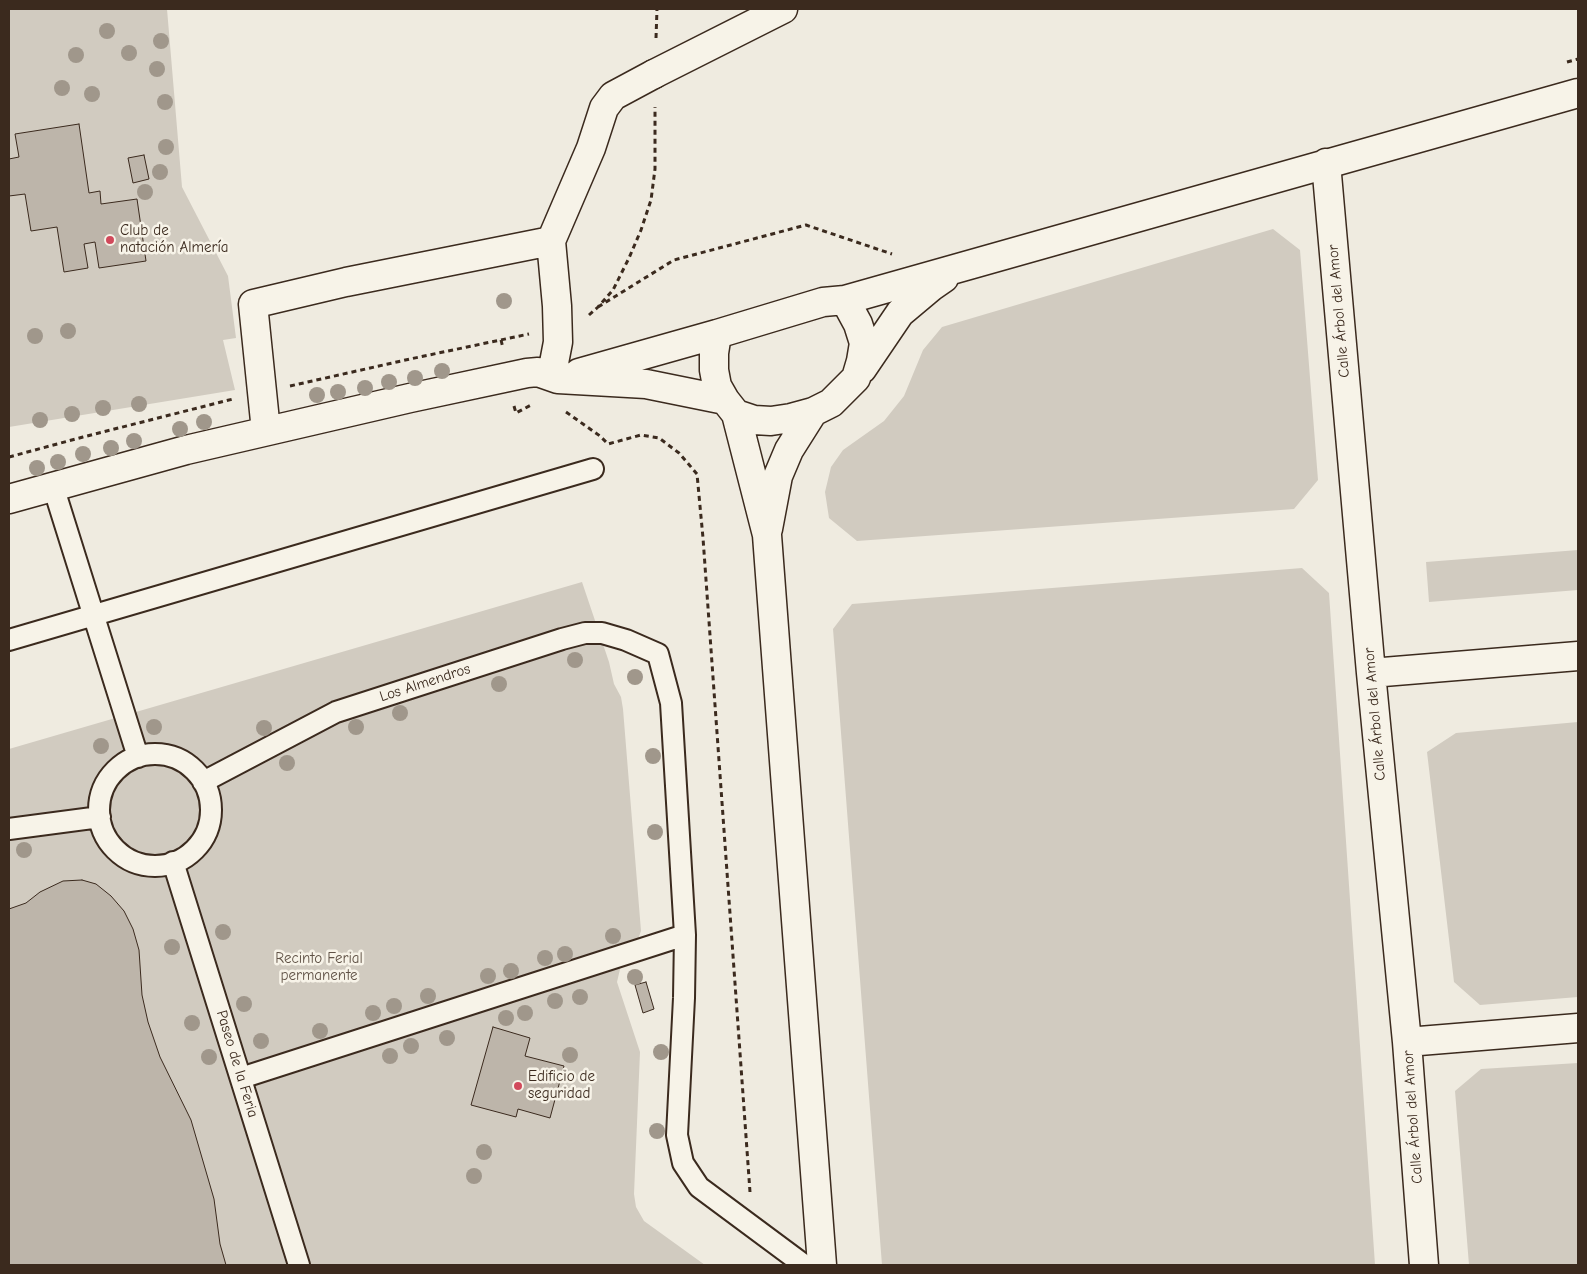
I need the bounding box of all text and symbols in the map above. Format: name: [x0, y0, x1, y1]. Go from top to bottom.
place label: Club de natación Almería: [120, 222, 229, 257]
marker: Club de natación Almería: [104, 234, 116, 246]
street label: Calle Árbol del Amor: [1324, 244, 1354, 378]
street label: Calle Árbol del Amor: [1360, 647, 1390, 781]
street label: Los Almendros: [377, 660, 473, 706]
park label: Recinto Ferial permanente: [275, 950, 363, 985]
street label: Paseo de la Feria: [212, 1008, 262, 1120]
street label: Calle Árbol del Amor: [1399, 1050, 1427, 1184]
place label: Edificio de seguridad: [528, 1068, 595, 1103]
marker: Edificio de seguridad: [512, 1080, 524, 1092]

